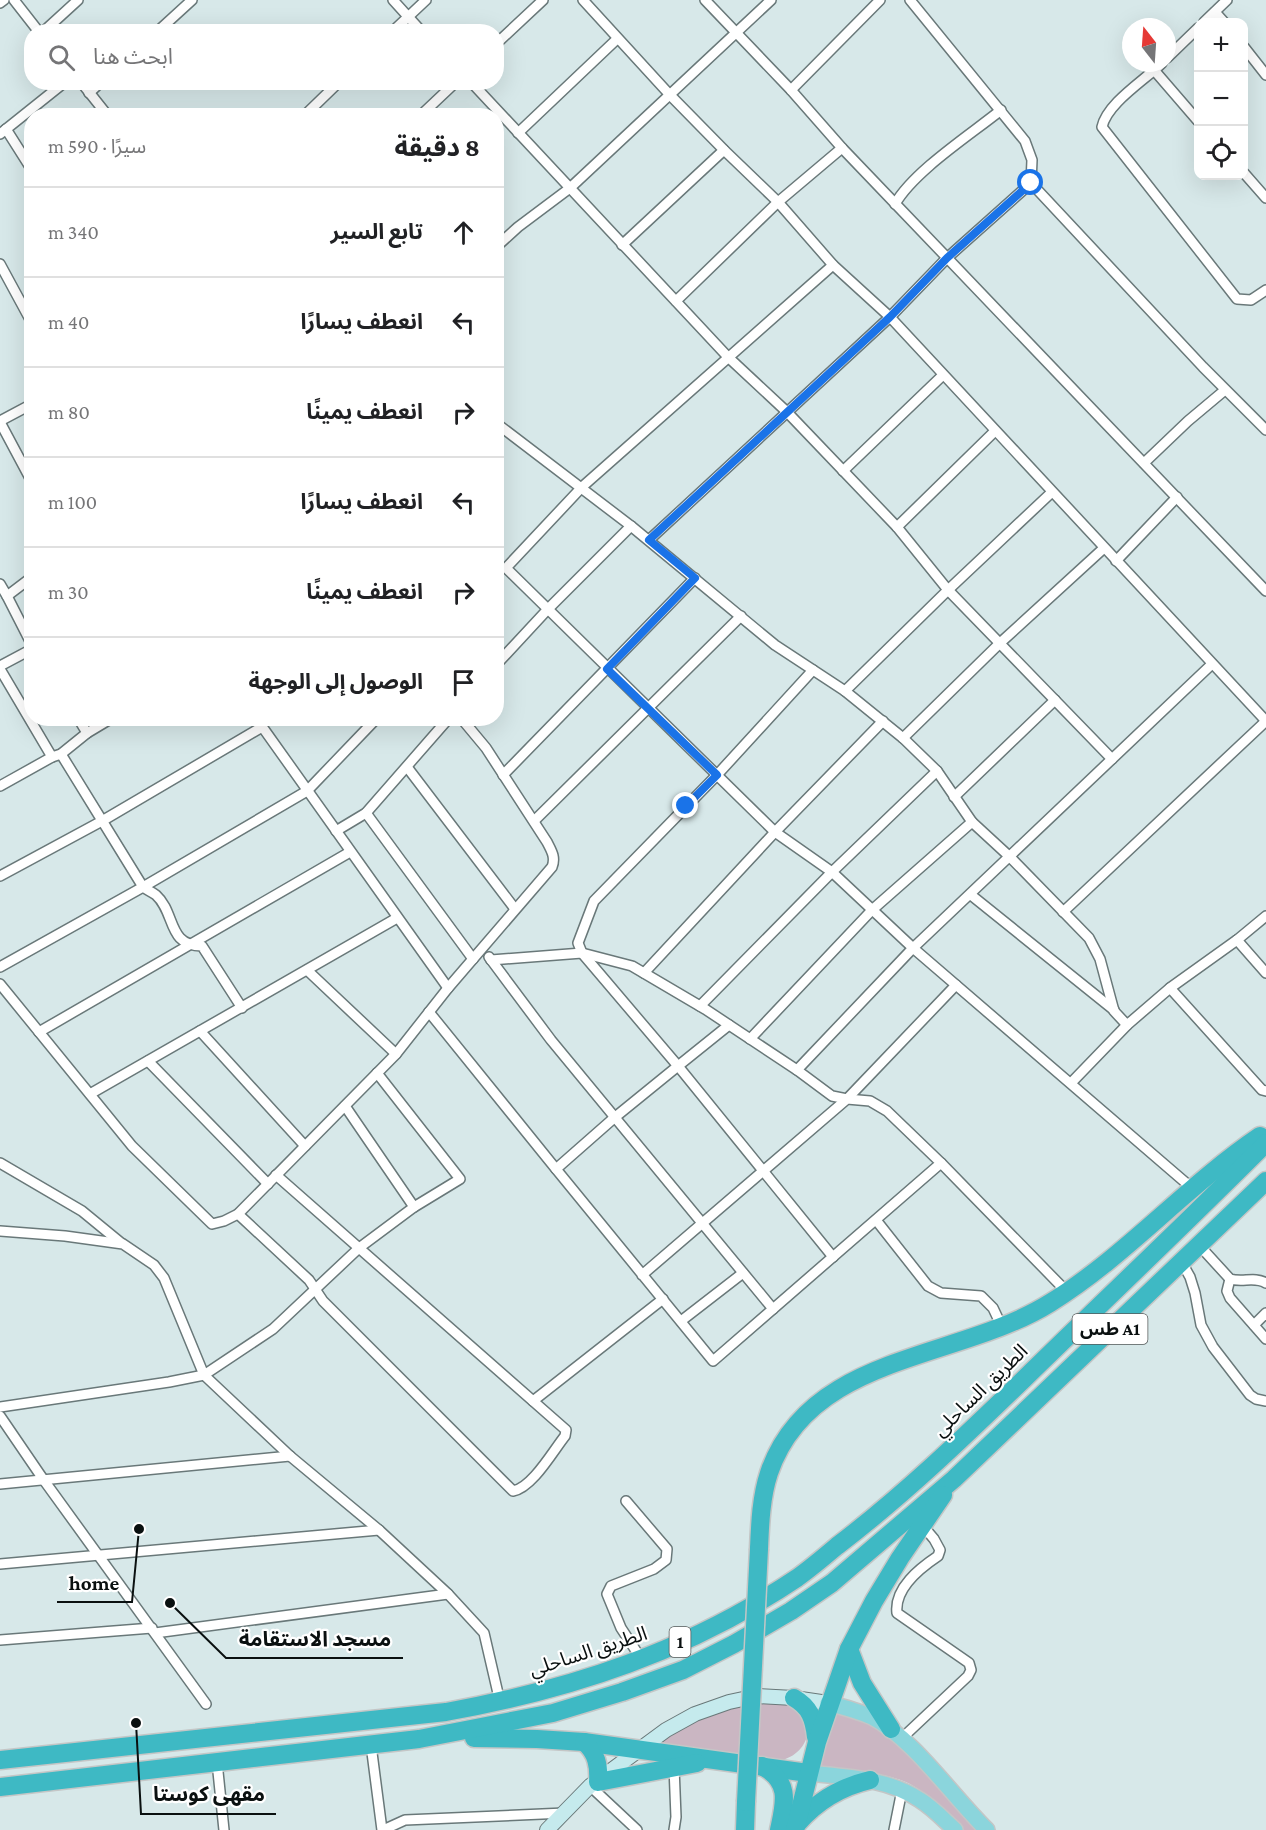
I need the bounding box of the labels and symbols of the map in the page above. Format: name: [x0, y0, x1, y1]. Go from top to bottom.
north arrow: [1122, 18, 1176, 72]
route start: [1017, 169, 1043, 195]
route end: [672, 792, 698, 818]
road number: طس A1: [1072, 1314, 1148, 1344]
street label: الطريق الساحلي: [928, 1339, 1035, 1444]
callout: home: [57, 1563, 132, 1602]
text: home: [69, 1571, 120, 1595]
callout: مسجد الاستقامة: [226, 1619, 403, 1658]
street label: الطريق الساحلي: [526, 1622, 651, 1685]
text: مسجد الاستقامة: [239, 1627, 391, 1651]
road number: 1: [670, 1627, 690, 1657]
callout: مقهى كوستا: [141, 1775, 276, 1814]
text: مقهى كوستا: [153, 1782, 265, 1806]

